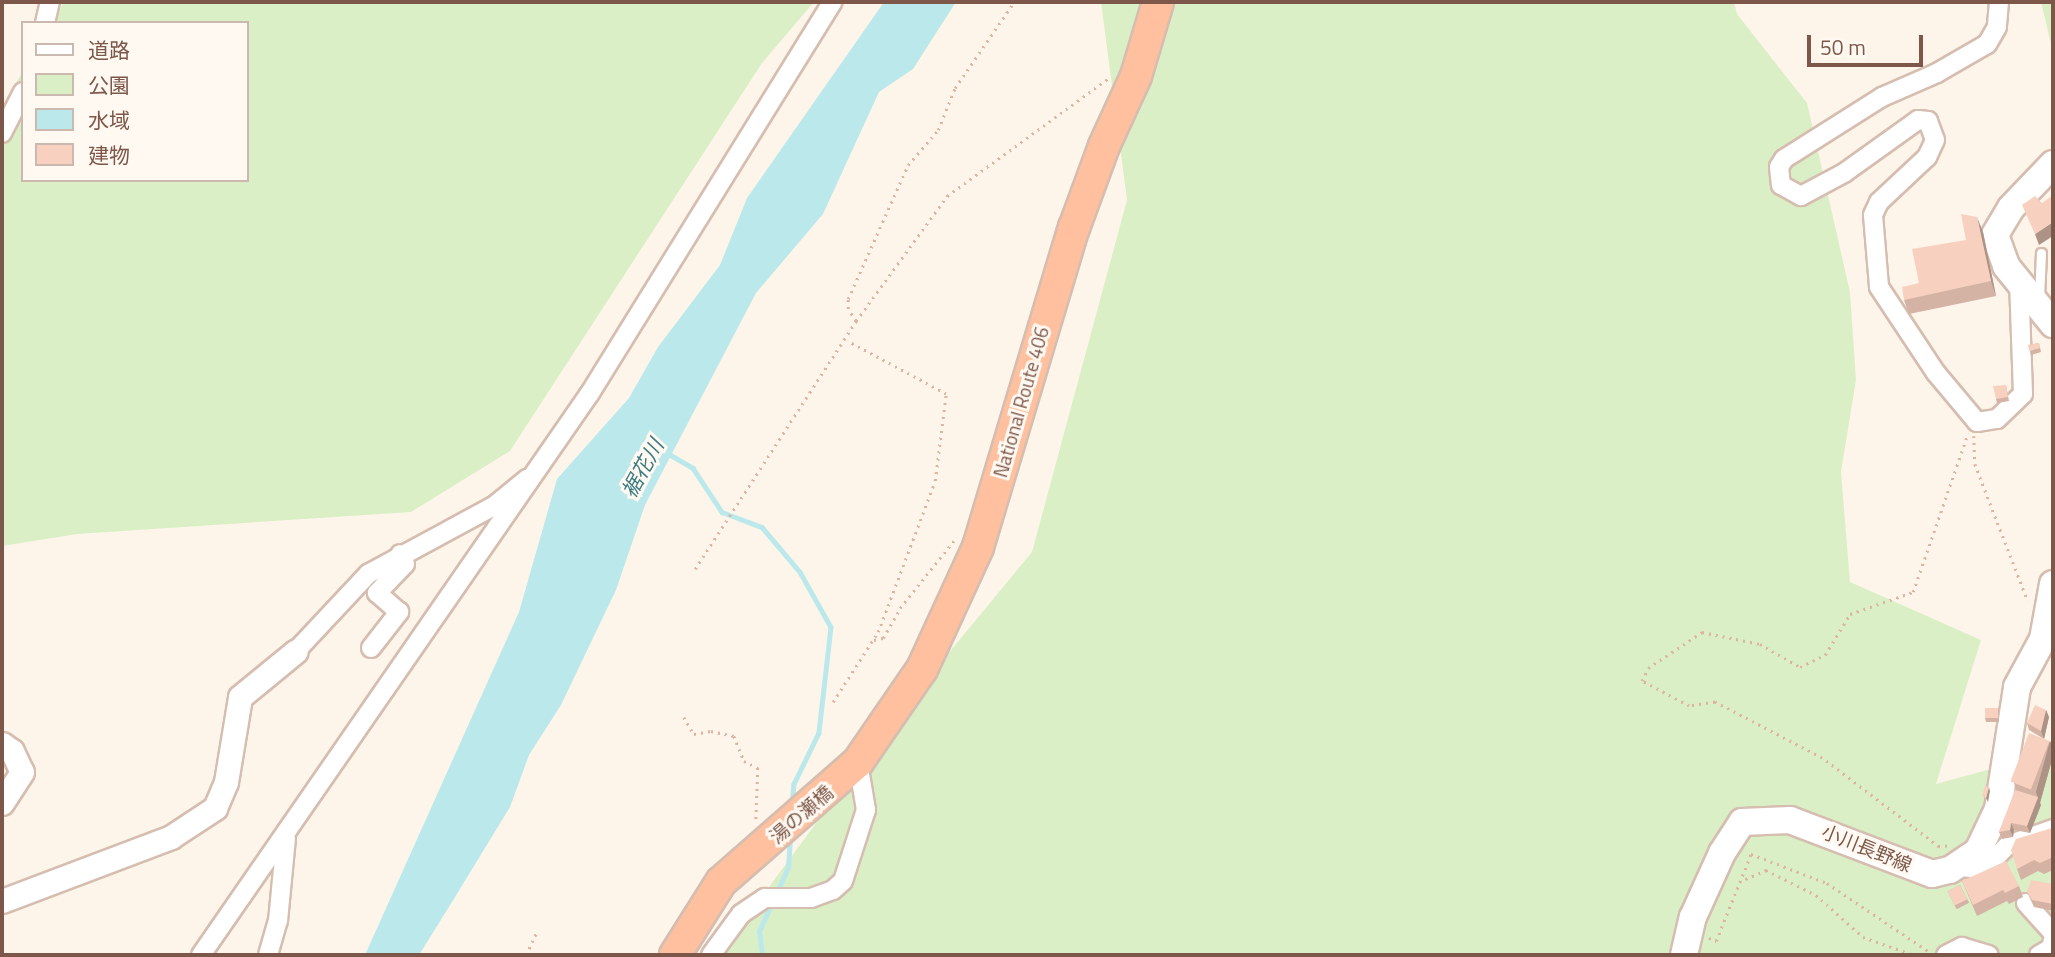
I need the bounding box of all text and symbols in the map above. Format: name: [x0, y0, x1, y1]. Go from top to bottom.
legend: [21, 21, 248, 182]
scale bar: [1810, 21, 1926, 65]
text: 50 m: [1820, 31, 1866, 63]
text: 道路: [88, 34, 130, 66]
text: 公園: [88, 69, 130, 101]
text: 水域: [88, 104, 130, 136]
text: 建物: [88, 139, 130, 171]
street label: National Route 406: [989, 324, 1053, 480]
water label: 裾花川: [616, 434, 668, 502]
street label: 湯の瀬橋: [765, 780, 837, 848]
street label: 小川長野線: [1819, 820, 1915, 876]

